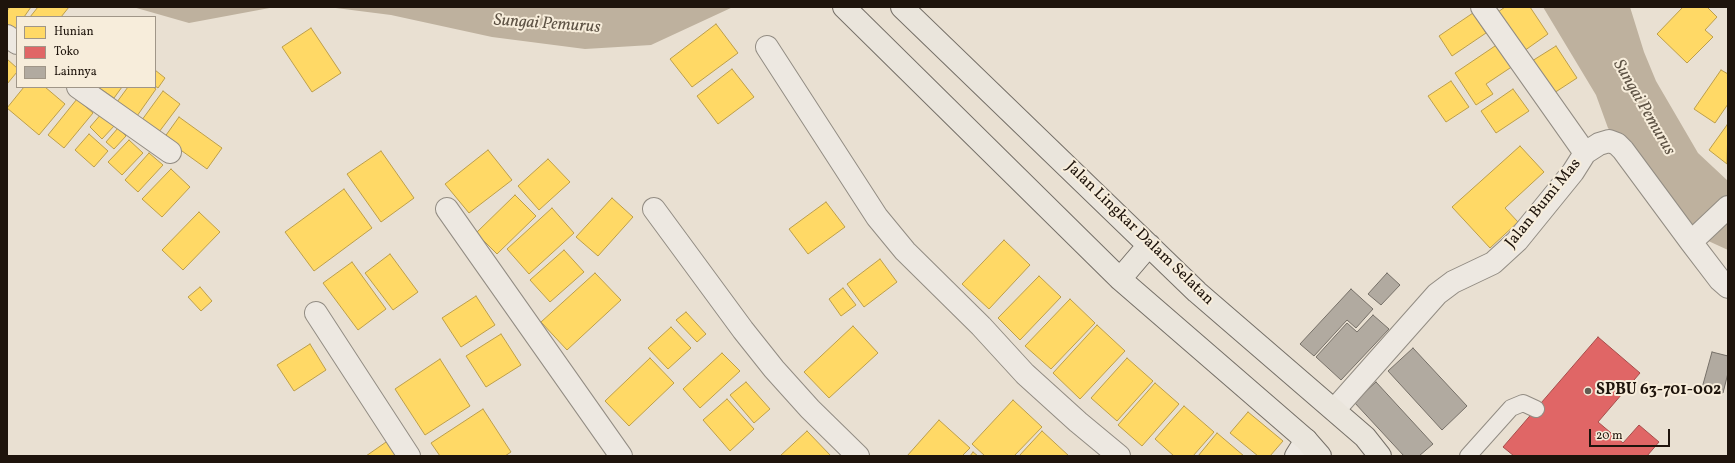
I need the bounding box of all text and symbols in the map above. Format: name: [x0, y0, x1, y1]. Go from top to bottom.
water label: Sungai Pemurus: [493, 11, 601, 39]
legend: [16, 16, 156, 88]
text: Hunian: [54, 24, 94, 40]
text: Toko: [54, 44, 79, 60]
water label: Sungai Pemurus: [1607, 57, 1679, 159]
text: Lainnya: [54, 64, 97, 80]
street label: Jalan Bumi Mas: [1502, 155, 1586, 253]
street label: Jalan Lingkar Dalam Selatan: [1061, 158, 1217, 310]
place label: SPBU 63-701-002: [1596, 381, 1721, 401]
marker: SPBU 63-701-002: [1583, 386, 1593, 396]
scale bar: [1591, 421, 1672, 447]
text: 20 m: [1596, 428, 1623, 444]

